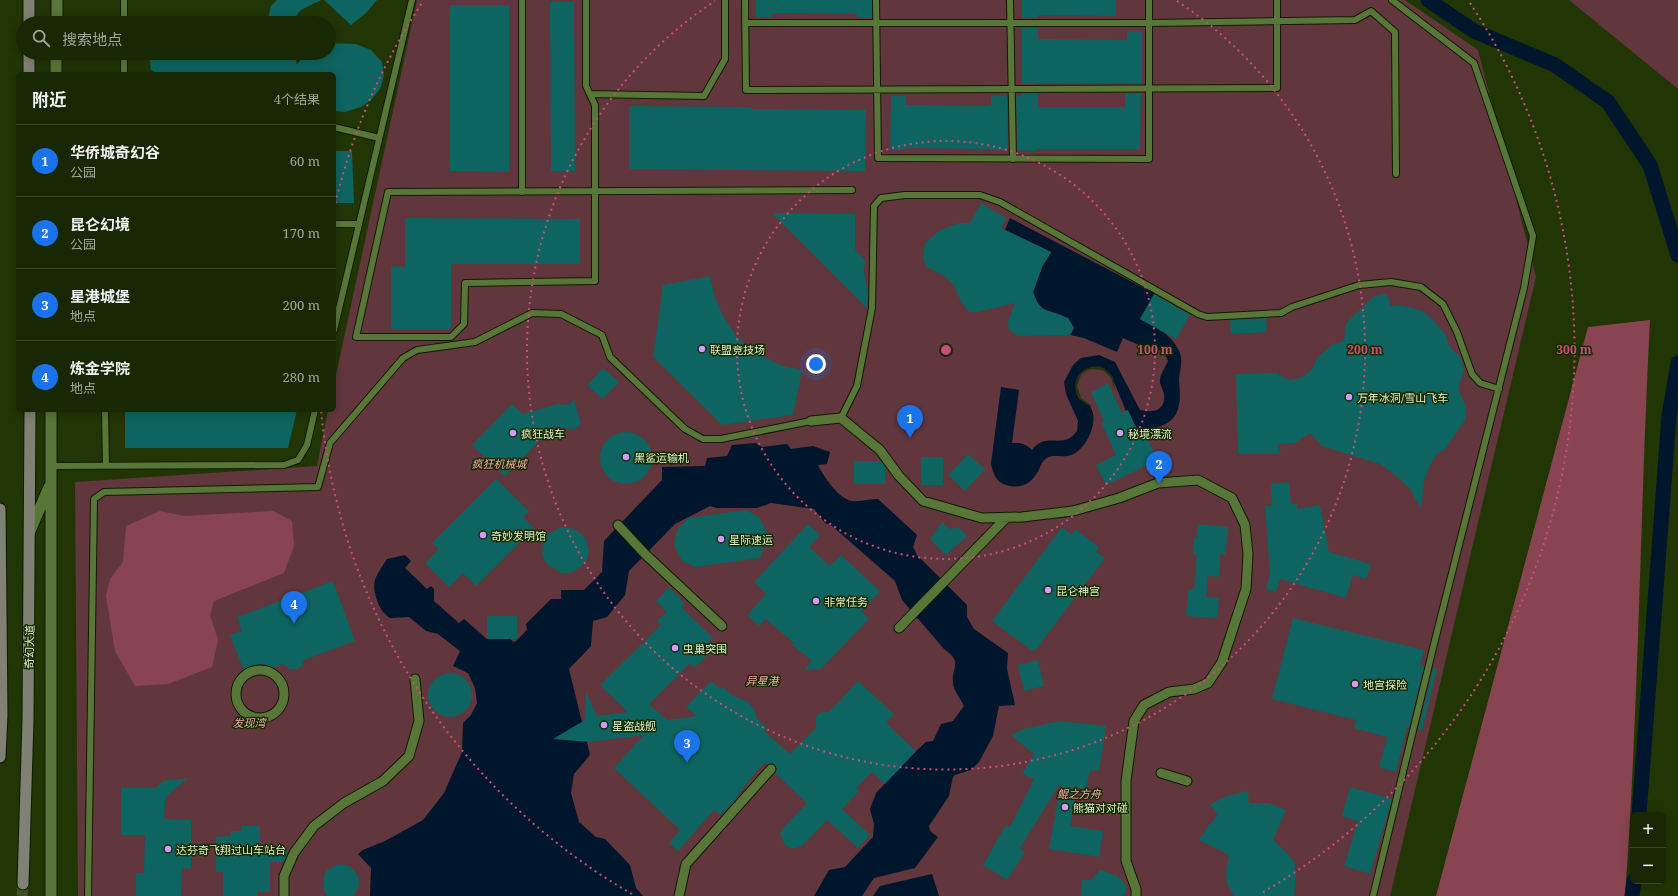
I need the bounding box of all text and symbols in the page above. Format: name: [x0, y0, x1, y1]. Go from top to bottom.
search box: [16, 16, 336, 60]
icon: search: [30, 27, 52, 49]
text: 搜索地点: [62, 29, 122, 49]
text: 附近: [32, 88, 66, 111]
text: 4个结果: [274, 90, 320, 108]
text: 华侨城奇幻谷: [70, 142, 160, 162]
text: 1: [41, 152, 49, 170]
text: 60 m: [290, 152, 320, 170]
text: 公园: [70, 163, 96, 181]
text: 昆仑幻境: [70, 214, 130, 234]
text: 2: [41, 224, 49, 242]
text: 170 m: [283, 224, 320, 242]
text: 公园: [70, 235, 96, 253]
text: 星港城堡: [70, 286, 130, 306]
text: 3: [41, 296, 49, 314]
text: 200 m: [283, 296, 320, 314]
text: 地点: [70, 307, 96, 325]
text: 100 m: [1137, 341, 1173, 358]
text: 200 m: [1347, 341, 1383, 358]
text: 300 m: [1556, 341, 1592, 358]
place label: 联盟竞技场: [710, 342, 765, 357]
centre of rings: [939, 343, 953, 357]
marker: 联盟竞技场: [697, 344, 707, 354]
your location: [806, 354, 826, 374]
text: 炼金学院: [70, 358, 130, 378]
text: 4: [41, 368, 49, 386]
text: 280 m: [283, 368, 320, 386]
text: 地点: [70, 379, 96, 397]
place label: 万年冰洞/雪山飞车: [1357, 390, 1448, 405]
marker: 万年冰洞/雪山飞车: [1344, 392, 1354, 402]
pin: 1: [897, 405, 923, 438]
place label: 疯狂战车: [521, 426, 565, 441]
place label: 秘境漂流: [1128, 426, 1172, 441]
marker: 疯狂战车: [508, 428, 518, 438]
marker: 秘境漂流: [1115, 428, 1125, 438]
place label: 黑鲨运输机: [634, 450, 689, 465]
pin: 2: [1146, 451, 1172, 484]
marker: 黑鲨运输机: [621, 452, 631, 462]
park label: 疯狂机械城: [472, 456, 528, 471]
place label: 奇妙发明馆: [491, 528, 546, 543]
marker: 奇妙发明馆: [478, 530, 488, 540]
place label: 星际速运: [729, 532, 773, 547]
marker: 星际速运: [716, 534, 726, 544]
place label: 昆仑神宫: [1056, 583, 1100, 598]
marker: 昆仑神宫: [1043, 585, 1053, 595]
pin: 4: [281, 591, 307, 624]
place label: 非常任务: [824, 594, 868, 609]
marker: 非常任务: [811, 596, 821, 606]
street label: 奇幻大道: [21, 625, 37, 669]
place label: 虫巢突围: [683, 641, 727, 656]
marker: 虫巢突围: [670, 643, 680, 653]
park label: 异星港: [746, 673, 780, 688]
place label: 地宫探险: [1363, 677, 1407, 692]
marker: 地宫探险: [1350, 679, 1360, 689]
park label: 发现湾: [233, 715, 267, 730]
place label: 星盗战舰: [612, 718, 656, 733]
marker: 星盗战舰: [599, 720, 609, 730]
pin: 3: [674, 730, 700, 763]
park label: 鲲之方舟: [1057, 786, 1102, 801]
place label: 熊猫对对碰: [1073, 800, 1128, 815]
marker: 熊猫对对碰: [1060, 802, 1070, 812]
map controls: [1630, 812, 1666, 884]
button: +: [1630, 812, 1666, 848]
place label: 达芬奇飞翔过山车站台: [176, 842, 286, 857]
marker: 达芬奇飞翔过山车站台: [163, 844, 173, 854]
button: −: [1630, 848, 1666, 884]

